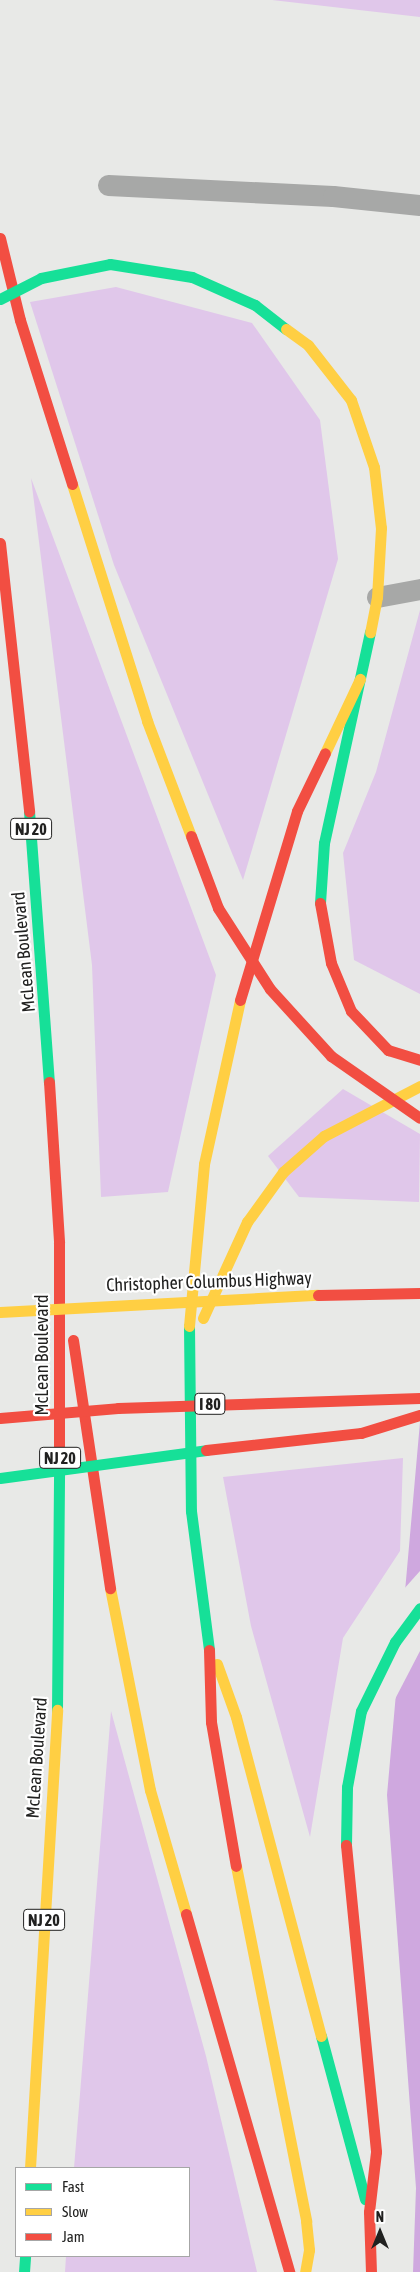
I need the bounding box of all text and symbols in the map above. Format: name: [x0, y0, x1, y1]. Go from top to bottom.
road number: NJ 20: [10, 816, 52, 842]
street label: McLean Boulevard: [8, 891, 40, 1013]
street label: Christopher Columbus Highway: [106, 1268, 312, 1296]
street label: McLean Boulevard: [31, 1294, 53, 1416]
road number: I 80: [194, 1390, 226, 1418]
road number: NJ 20: [39, 1445, 81, 1472]
street label: McLean Boulevard: [22, 1697, 52, 1819]
road number: NJ 20: [23, 1906, 65, 1934]
legend: [15, 2167, 190, 2257]
text: Fast: [62, 2178, 84, 2195]
text: Slow: [62, 2203, 88, 2220]
north arrow: [355, 2207, 405, 2257]
text: N: [376, 2209, 384, 2225]
text: Jam: [62, 2228, 85, 2245]

